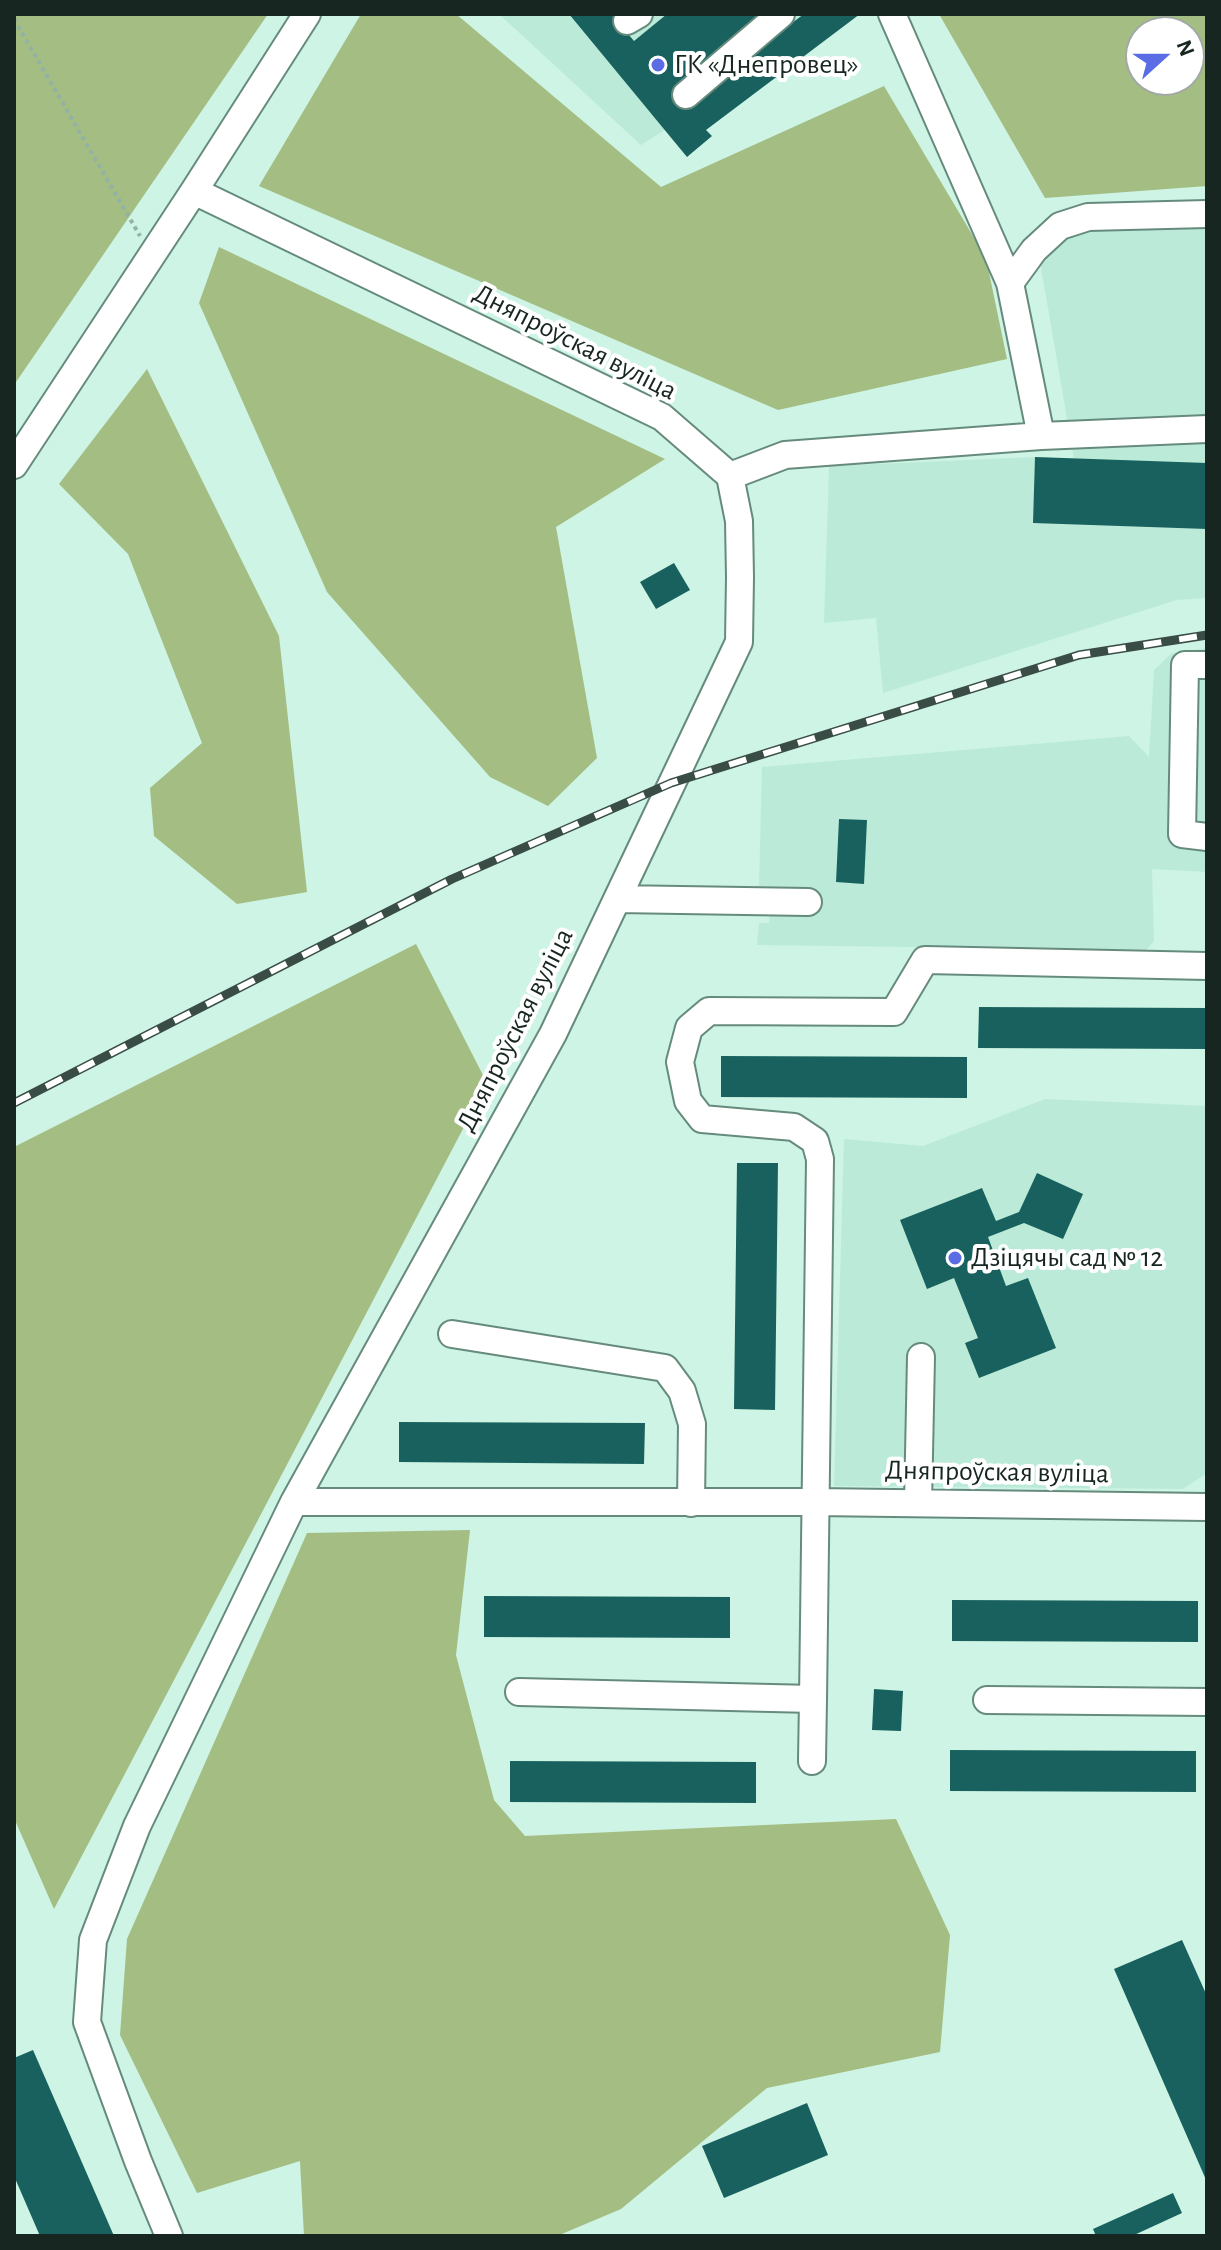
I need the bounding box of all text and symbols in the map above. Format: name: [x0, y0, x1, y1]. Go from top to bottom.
north arrow: [1125, 16, 1205, 96]
text: N: [1173, 37, 1199, 59]
place label: ГК «Днепровец»: [674, 48, 858, 82]
marker: ГК «Днепровец»: [649, 56, 667, 74]
street label: Дняпроўская вуліца: [468, 276, 682, 408]
street label: Дняпроўская вуліца: [449, 923, 581, 1137]
place label: Дзіцячы сад № 12: [971, 1241, 1163, 1275]
marker: Дзіцячы сад № 12: [946, 1249, 964, 1267]
street label: Дняпроўская вуліца: [885, 1453, 1109, 1491]

